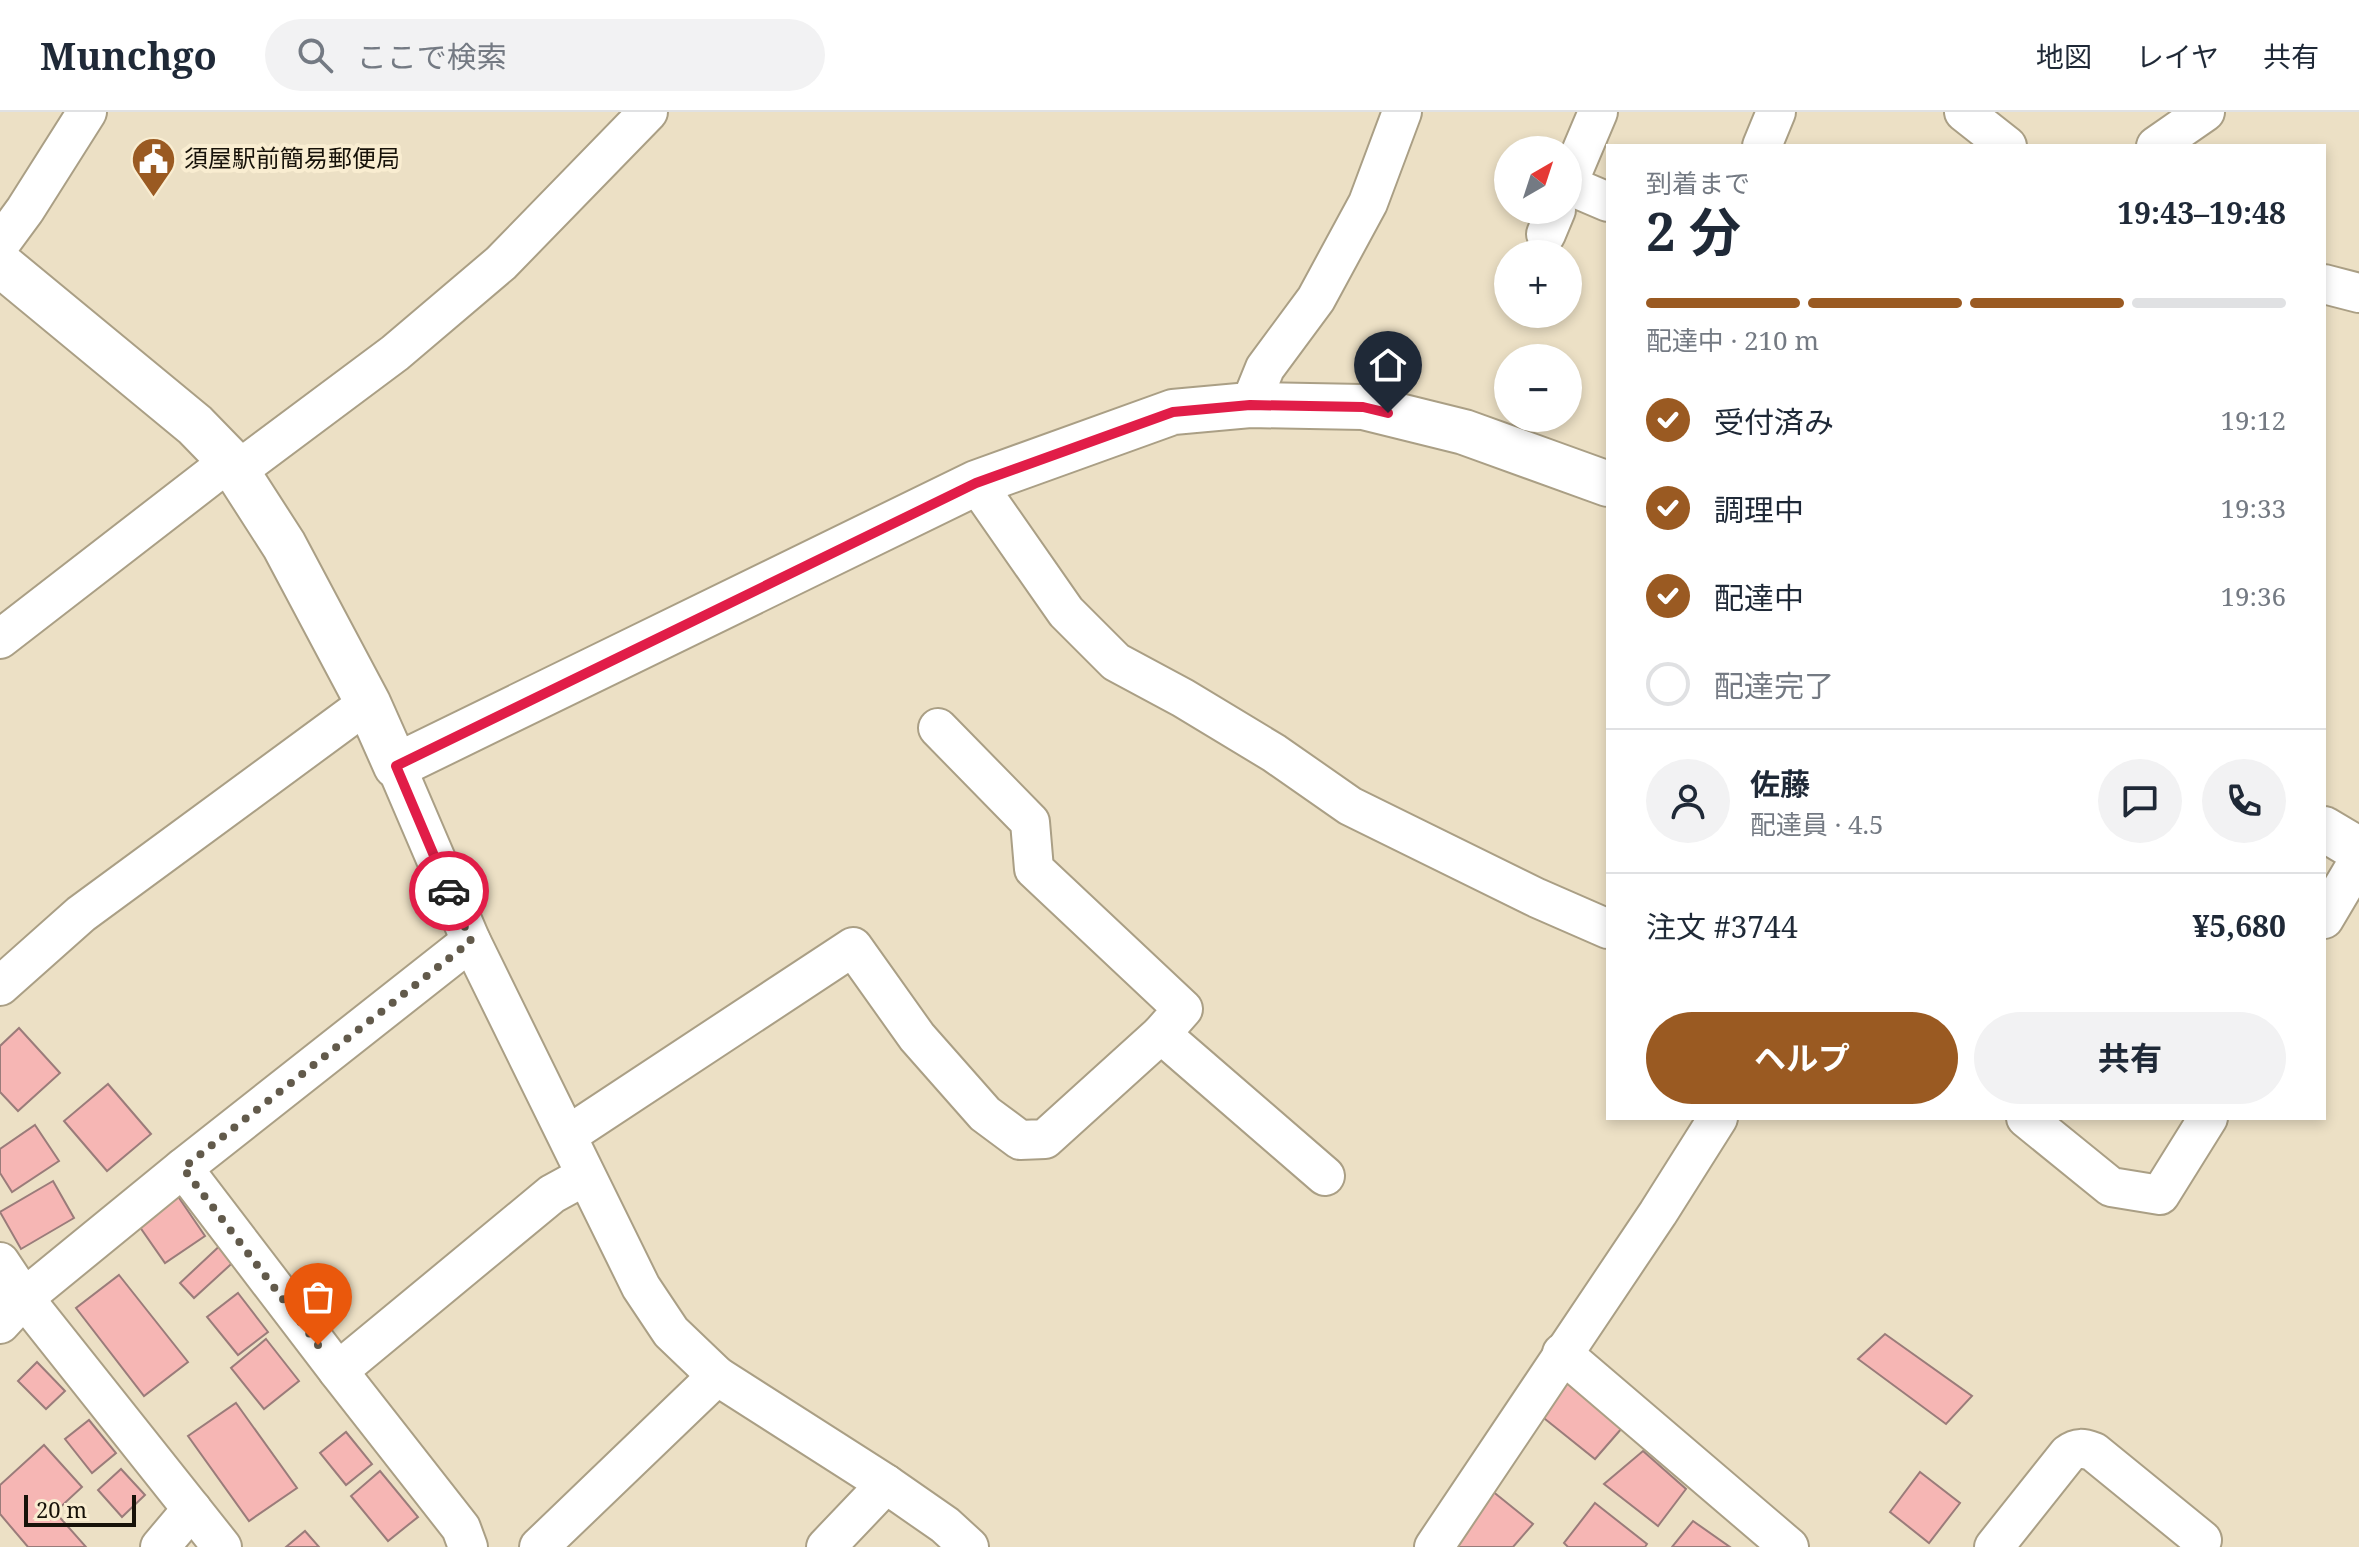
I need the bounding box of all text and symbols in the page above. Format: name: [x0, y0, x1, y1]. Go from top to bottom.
search box: [265, 19, 825, 91]
text: Munchgo: [40, 29, 217, 81]
icon: search: [293, 33, 337, 77]
text: ここで検索: [357, 36, 507, 77]
text: 地図: [2036, 37, 2092, 75]
text: レイヤ: [2136, 37, 2219, 75]
text: 共有: [2263, 37, 2319, 75]
public building icon: 須屋駅前簡易郵便局: [129, 135, 177, 198]
north arrow: [1494, 136, 1582, 224]
map controls: [1494, 136, 1582, 432]
place label: 須屋駅前簡易郵便局: [184, 141, 400, 174]
text: 到着まで: [1646, 165, 1750, 201]
text: 19:43–19:48: [2117, 192, 2286, 233]
text: 2 分: [1646, 195, 1741, 266]
button: +: [1494, 240, 1582, 328]
text: 配達中 · 210 m: [1646, 322, 1819, 358]
pin: [1354, 331, 1422, 413]
icon: home: [1366, 343, 1410, 387]
button: −: [1494, 344, 1582, 432]
icon: check: [1646, 398, 1690, 442]
text: 受付済み: [1714, 401, 1834, 442]
text: 19:12: [2220, 402, 2286, 438]
icon: check: [1646, 486, 1690, 530]
text: 調理中: [1714, 489, 1804, 530]
text: 19:33: [2220, 490, 2286, 526]
icon: check: [1646, 574, 1690, 618]
text: 配達中: [1714, 577, 1804, 618]
text: 19:36: [2220, 578, 2286, 614]
text: 配達完了: [1714, 665, 1834, 706]
button: person: [1646, 759, 1730, 843]
button: chat: [2098, 759, 2182, 843]
button: phone: [2202, 759, 2286, 843]
text: 佐藤: [1750, 763, 1810, 804]
text: 配達員 · 4.5: [1750, 806, 1884, 842]
courier: [409, 851, 489, 931]
icon: car: [427, 869, 471, 913]
text: ¥5,680: [2192, 905, 2286, 946]
text: 注文 #3744: [1646, 906, 1798, 947]
button: ヘルプ: [1646, 1012, 1958, 1104]
button: 共有: [1974, 1012, 2286, 1104]
pin: [284, 1263, 352, 1345]
icon: bag: [296, 1275, 340, 1319]
scale bar: [24, 1491, 136, 1527]
text: 20 m: [36, 1494, 87, 1524]

